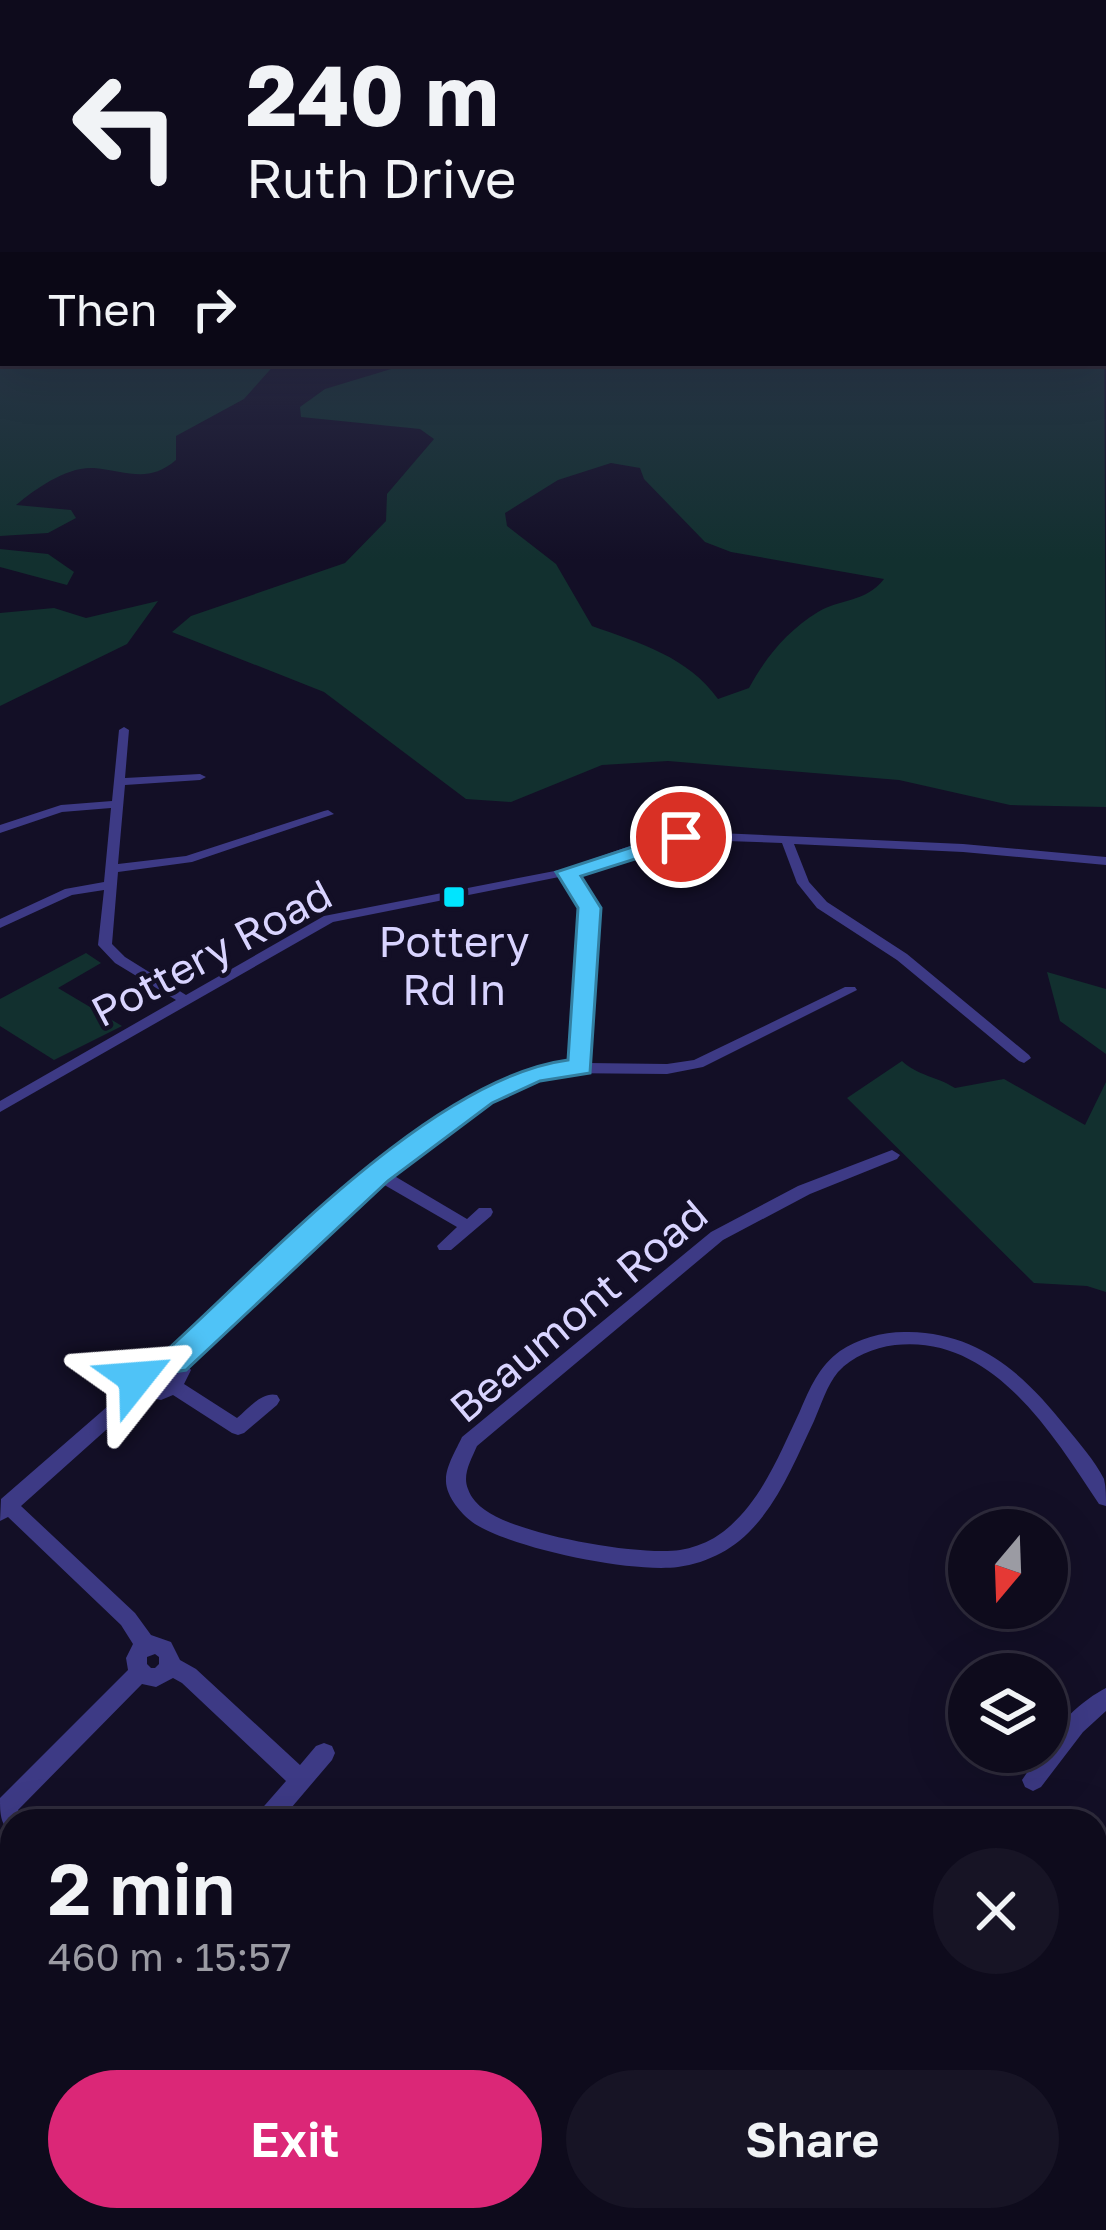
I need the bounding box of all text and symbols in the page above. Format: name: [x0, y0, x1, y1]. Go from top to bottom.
text: 240 m: [246, 44, 499, 144]
icon: left: [48, 48, 204, 204]
text: Ruth Drive: [246, 145, 516, 210]
icon: right: [181, 276, 247, 342]
text: Then: [48, 282, 157, 336]
pin: [630, 786, 732, 888]
icon: arrive: [648, 804, 714, 870]
street label: Pottery Road: [83, 868, 339, 1036]
marker: Pottery Rd In: [441, 884, 467, 910]
place label: Pottery Rd In: [379, 916, 530, 1014]
street label: Beaumont Road: [440, 1188, 716, 1432]
position arrow: [73, 1315, 199, 1441]
north arrow: [948, 1509, 1068, 1629]
map controls: [948, 1509, 1068, 1773]
button: layers: [948, 1653, 1068, 1773]
text: 2 min: [48, 1844, 235, 1931]
button: close: [933, 1848, 1059, 1974]
text: 460 m · 15:57: [48, 1933, 292, 1980]
button: Exit: [48, 2070, 542, 2208]
button: Share: [566, 2070, 1059, 2208]

